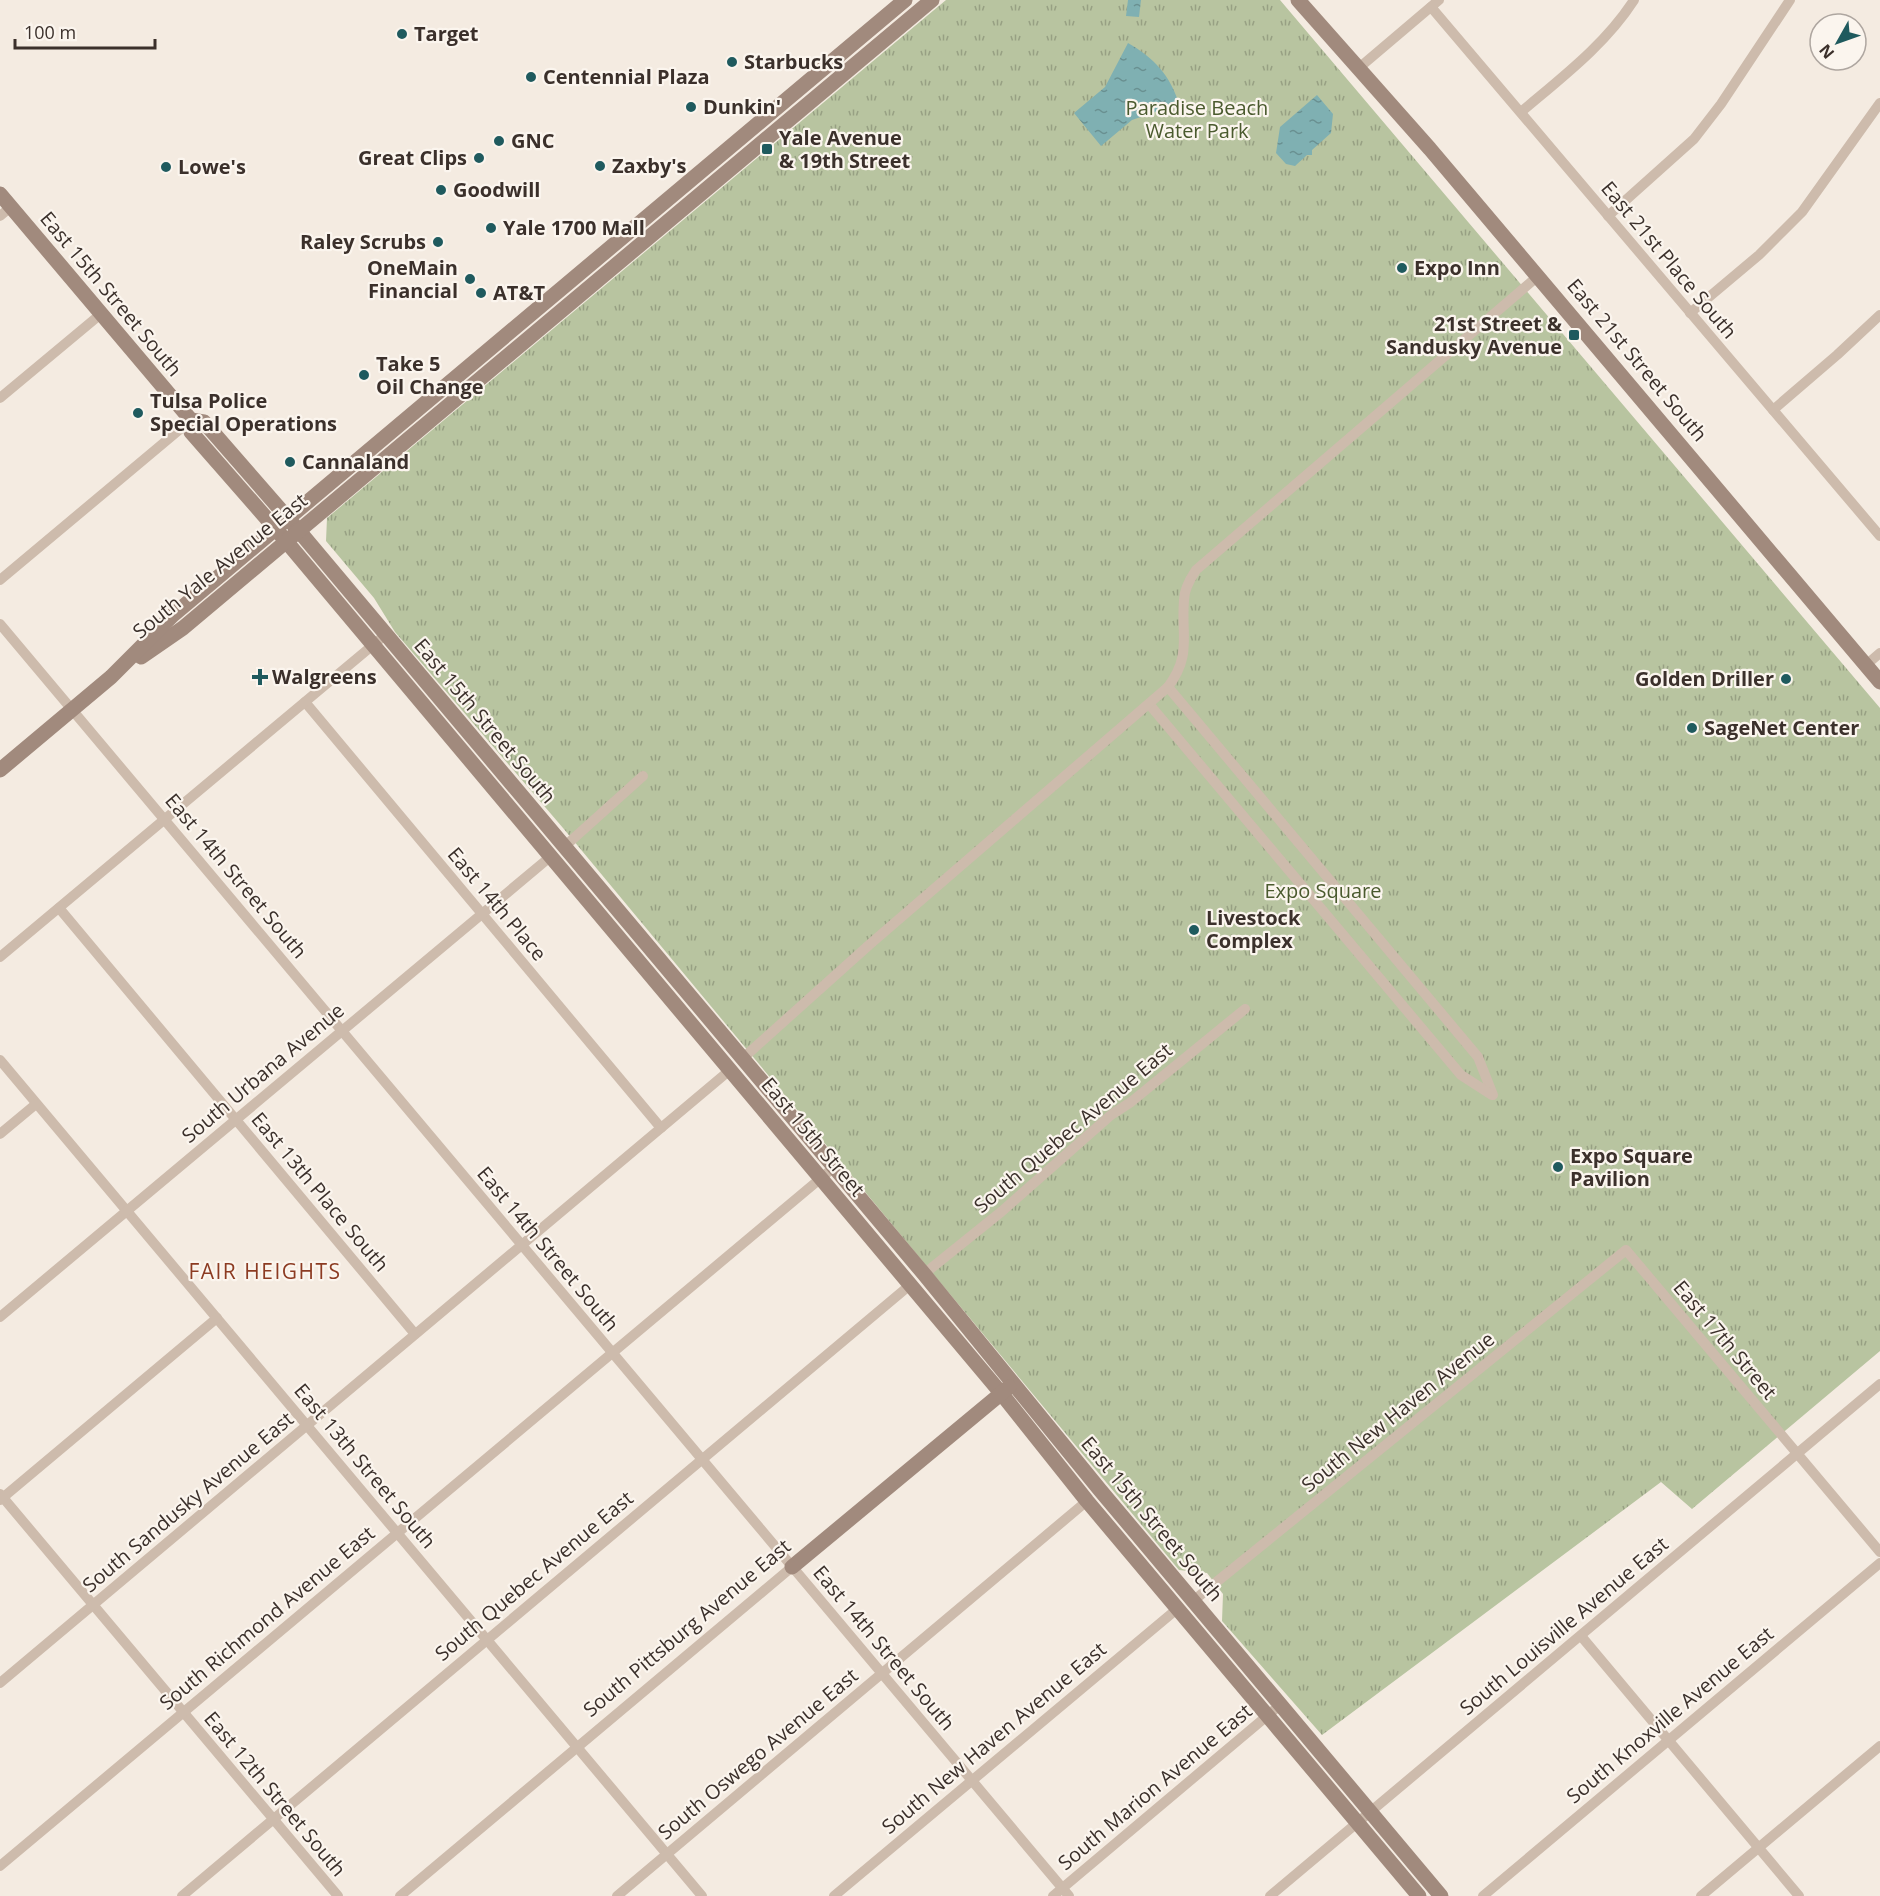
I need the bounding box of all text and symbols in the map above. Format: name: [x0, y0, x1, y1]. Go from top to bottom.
scale bar: [15, 12, 154, 50]
north arrow: [1808, 12, 1868, 72]
text: 100 m: [24, 20, 76, 44]
place label: Target: [414, 20, 479, 47]
marker: Target: [395, 27, 409, 41]
text: N: [1814, 40, 1839, 64]
place label: Starbucks: [744, 48, 843, 75]
marker: Starbucks: [725, 55, 739, 69]
place label: Centennial Plaza: [543, 63, 710, 90]
marker: Centennial Plaza: [524, 70, 538, 84]
place label: Dunkin': [703, 93, 781, 120]
park label: Paradise Beach Water Park: [1126, 94, 1268, 144]
marker: Dunkin': [684, 100, 698, 114]
place label: Yale Avenue & 19th Street: [779, 124, 911, 174]
place label: GNC: [511, 127, 555, 154]
marker: GNC: [492, 134, 506, 148]
marker: Yale Avenue & 19th Street: [760, 142, 774, 156]
place label: Great Clips: [358, 144, 467, 171]
marker: Great Clips: [472, 151, 486, 165]
place label: Zaxby's: [612, 152, 687, 179]
place label: Lowe's: [178, 153, 246, 180]
marker: Zaxby's: [593, 159, 607, 173]
marker: Lowe's: [159, 160, 173, 174]
street label: East 21st Place South: [1596, 175, 1743, 344]
place label: Goodwill: [453, 176, 540, 203]
marker: Goodwill: [434, 183, 448, 197]
street label: East 15th Street South: [34, 206, 188, 382]
place label: Yale 1700 Mall: [503, 214, 645, 241]
marker: Yale 1700 Mall: [484, 221, 498, 235]
place label: Raley Scrubs: [300, 228, 426, 255]
marker: Raley Scrubs: [431, 235, 445, 249]
place label: OneMain Financial: [367, 254, 458, 304]
place label: Expo Inn: [1414, 254, 1500, 281]
marker: Expo Inn: [1395, 261, 1409, 275]
marker: OneMain Financial: [463, 272, 477, 286]
street label: East 21st Street South: [1561, 273, 1713, 447]
place label: AT&T: [493, 279, 545, 306]
marker: AT&T: [474, 286, 488, 300]
place label: 21st Street & Sandusky Avenue: [1386, 310, 1562, 360]
marker: 21st Street & Sandusky Avenue: [1567, 328, 1581, 342]
place label: Take 5 Oil Change: [376, 350, 484, 400]
marker: Take 5 Oil Change: [357, 368, 371, 382]
place label: Tulsa Police Special Operations: [150, 387, 337, 437]
marker: Tulsa Police Special Operations: [131, 406, 145, 420]
place label: Cannaland: [302, 448, 409, 475]
marker: Cannaland: [283, 455, 297, 469]
street label: South Yale Avenue East: [127, 487, 313, 644]
street label: East 15th Street South: [408, 633, 562, 809]
place label: Walgreens: [272, 663, 377, 690]
place label: Golden Driller: [1635, 665, 1774, 692]
marker: Walgreens: [253, 670, 267, 684]
marker: Golden Driller: [1779, 672, 1793, 686]
place label: SageNet Center: [1704, 714, 1859, 741]
marker: SageNet Center: [1685, 721, 1699, 735]
street label: East 14th Street South: [159, 788, 313, 964]
street label: East 14th Place: [442, 841, 553, 966]
park label: Expo Square: [1264, 877, 1382, 904]
place label: Livestock Complex: [1206, 904, 1301, 954]
marker: Livestock Complex: [1187, 923, 1201, 937]
street label: South Urbana Avenue: [176, 997, 350, 1149]
street label: South Quebec Avenue East: [968, 1037, 1177, 1219]
street label: East 15th Street: [756, 1072, 871, 1202]
street label: East 13th Place South: [246, 1106, 395, 1277]
place label: Expo Square Pavilion: [1570, 1142, 1693, 1192]
marker: Expo Square Pavilion: [1551, 1160, 1565, 1174]
street label: East 14th Street South: [471, 1161, 625, 1337]
district label: FAIR HEIGHTS: [188, 1257, 342, 1285]
street label: East 17th Street: [1668, 1275, 1783, 1405]
street label: South New Haven Avenue: [1296, 1325, 1500, 1498]
street label: East 13th Street South: [288, 1378, 442, 1554]
street label: South Sandusky Avenue East: [76, 1405, 299, 1598]
street label: East 15th Street South: [1075, 1431, 1229, 1607]
street label: South Quebec Avenue East: [429, 1485, 638, 1667]
street label: South Richmond Avenue East: [153, 1520, 380, 1716]
street label: South Louisville Avenue East: [1454, 1530, 1674, 1721]
street label: South Pittsburg Avenue East: [577, 1533, 796, 1723]
street label: East 14th Street South: [807, 1560, 961, 1736]
street label: South Knoxville Avenue East: [1561, 1620, 1779, 1809]
street label: South New Haven Avenue East: [876, 1636, 1112, 1840]
street label: South Oswego Avenue East: [652, 1662, 863, 1845]
street label: South Marion Avenue East: [1052, 1697, 1257, 1876]
street label: East 12th Street South: [198, 1706, 352, 1882]

